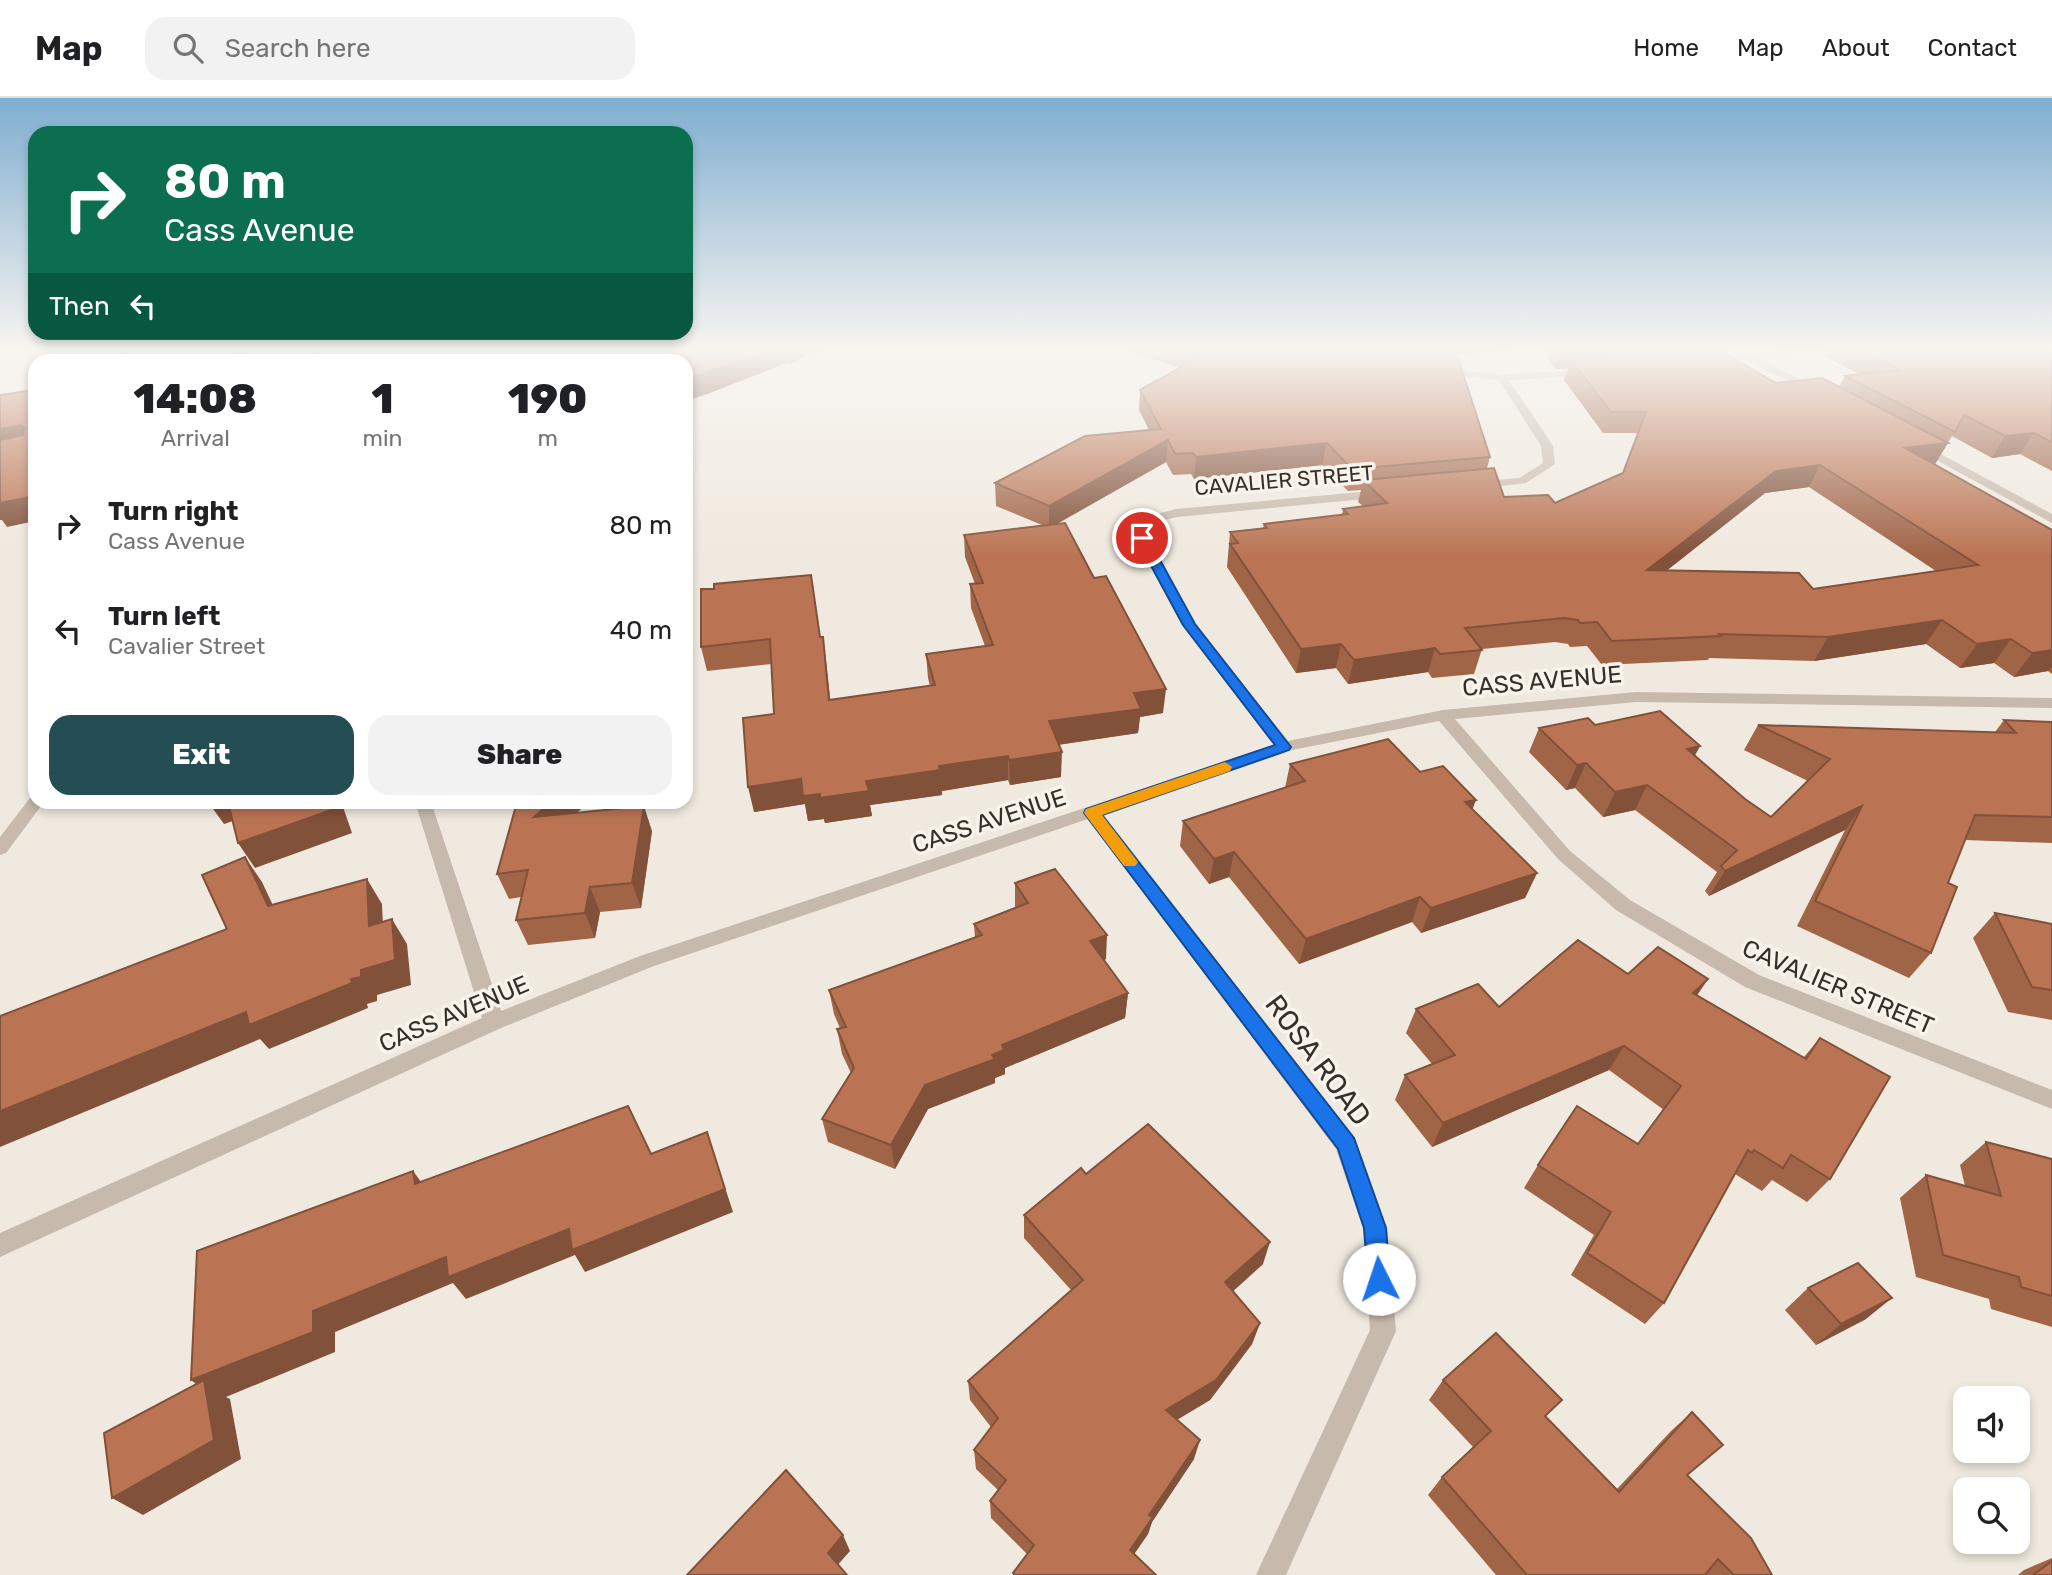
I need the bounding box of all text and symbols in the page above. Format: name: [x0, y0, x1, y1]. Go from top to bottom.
search box: [145, 17, 635, 80]
text: Map: [35, 29, 103, 68]
icon: search: [169, 29, 207, 67]
text: Search here: [225, 33, 370, 64]
text: Home: [1633, 34, 1699, 62]
text: Map: [1737, 34, 1784, 62]
text: About: [1822, 34, 1890, 62]
text: Contact: [1928, 34, 2017, 62]
text: 80 m: [164, 152, 286, 210]
icon: right: [49, 154, 140, 245]
text: Cass Avenue: [164, 211, 355, 249]
icon: left: [124, 287, 162, 325]
text: Then: [49, 291, 110, 322]
text: 14:08: [134, 374, 257, 424]
text: 1: [371, 374, 394, 424]
text: 190: [508, 374, 587, 424]
text: Arrival: [161, 424, 230, 452]
text: min: [363, 424, 402, 452]
text: m: [538, 424, 558, 452]
street label: CAVALIER STREET: [1194, 460, 1374, 500]
text: Turn right: [108, 496, 238, 527]
icon: right: [49, 507, 87, 545]
pin: [1112, 508, 1172, 568]
text: 80 m: [609, 510, 672, 541]
icon: arrive: [1123, 519, 1161, 557]
text: Cass Avenue: [108, 527, 245, 555]
text: Turn left: [108, 601, 220, 632]
icon: left: [49, 612, 87, 650]
text: 40 m: [610, 615, 672, 646]
text: Cavalier Street: [108, 632, 265, 660]
street label: CASS AVENUE: [1461, 660, 1623, 702]
button: Exit: [49, 715, 354, 795]
button: Share: [368, 715, 672, 795]
street label: CASS AVENUE: [909, 783, 1069, 859]
street label: CAVALIER STREET: [1738, 934, 1938, 1040]
street label: CASS AVENUE: [375, 970, 533, 1058]
street label: ROSA ROAD: [1258, 988, 1378, 1132]
position arrow: [1342, 1242, 1416, 1316]
map controls: [1953, 1386, 2030, 1554]
button: sound: [1953, 1386, 2030, 1463]
button: search: [1953, 1477, 2030, 1554]

